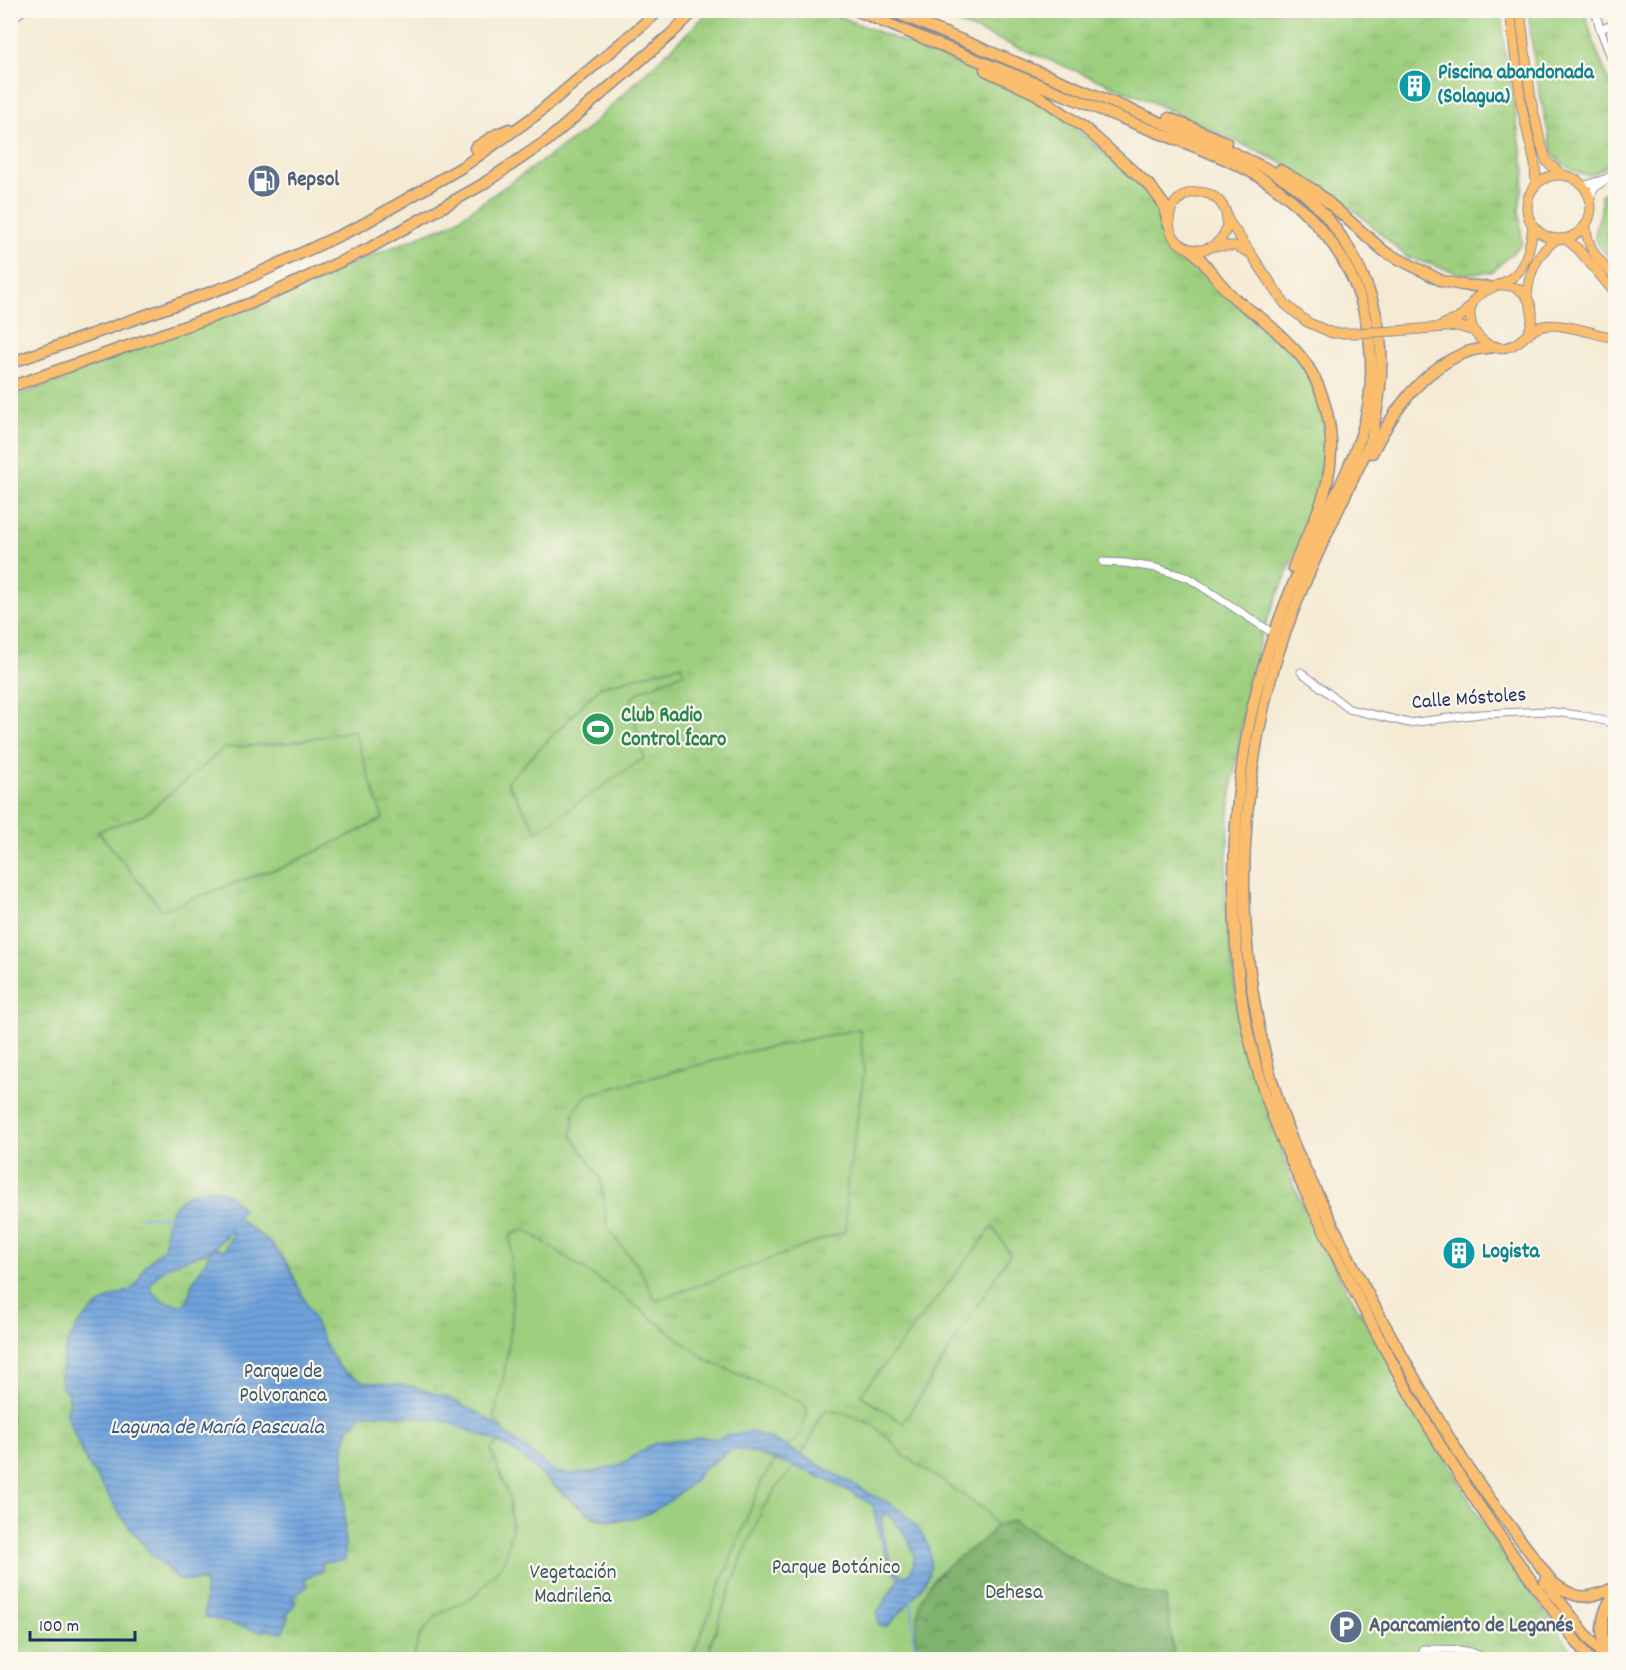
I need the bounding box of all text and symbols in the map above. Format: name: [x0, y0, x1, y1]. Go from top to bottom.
place label: Piscina abandonada (Solagua): [1438, 59, 1595, 113]
building icon: Piscina abandonada (Solagua): [1397, 68, 1433, 104]
fuel station icon: Repsol: [246, 163, 282, 199]
place label: Repsol: [287, 166, 340, 196]
street label: Calle Móstoles: [1411, 681, 1527, 719]
place label: Club Radio Control Ícaro: [621, 702, 726, 756]
sports icon: Club Radio Control Ícaro: [580, 711, 616, 747]
building icon: Logista: [1441, 1235, 1477, 1271]
place label: Logista: [1482, 1238, 1541, 1268]
park label: Parque de Polvoranca: [239, 1358, 328, 1412]
water label: Laguna de María Pascuala: [110, 1413, 325, 1444]
park label: Parque Botánico: [772, 1554, 900, 1584]
park label: Vegetación Madrileña: [530, 1559, 616, 1613]
park label: Dehesa: [985, 1579, 1044, 1609]
scale bar: [30, 1604, 135, 1642]
parking icon: Aparcamiento de Leganés: [1328, 1609, 1364, 1645]
place label: Aparcamiento de Leganés: [1369, 1612, 1574, 1642]
text: 100 m: [39, 1615, 79, 1640]

